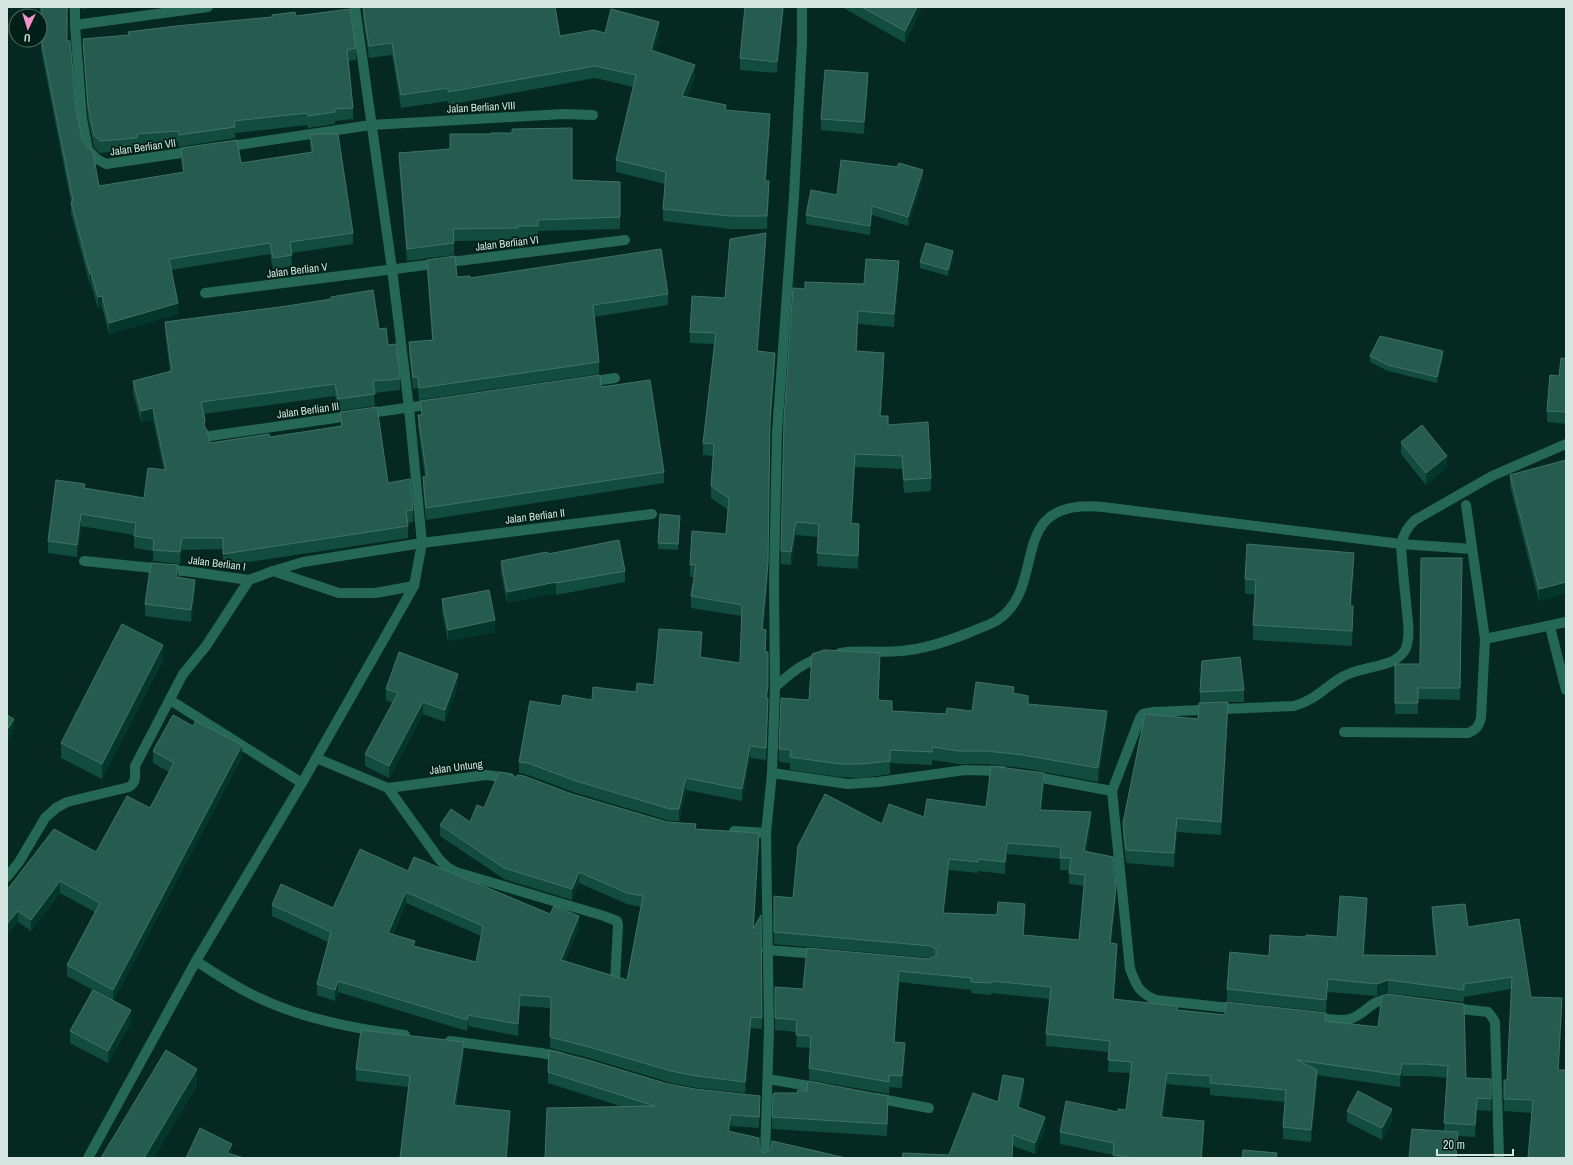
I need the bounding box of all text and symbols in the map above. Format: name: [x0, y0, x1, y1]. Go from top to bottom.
north arrow: [8, 8, 48, 48]
text: U: [24, 31, 31, 45]
street label: Jalan Berlian VIII: [446, 98, 516, 116]
street label: Jalan Berlian VII: [109, 135, 177, 159]
street label: Jalan Berlian VI: [475, 232, 539, 254]
street label: Jalan Berlian V: [266, 259, 328, 281]
street label: Jalan Berlian III: [276, 399, 340, 421]
street label: Jalan Berlian II: [504, 505, 566, 527]
street label: Jalan Berlian I: [188, 553, 246, 573]
street label: Jalan Untung: [429, 757, 483, 777]
scale bar: [1437, 1131, 1513, 1157]
text: 20 m: [1443, 1137, 1465, 1153]

